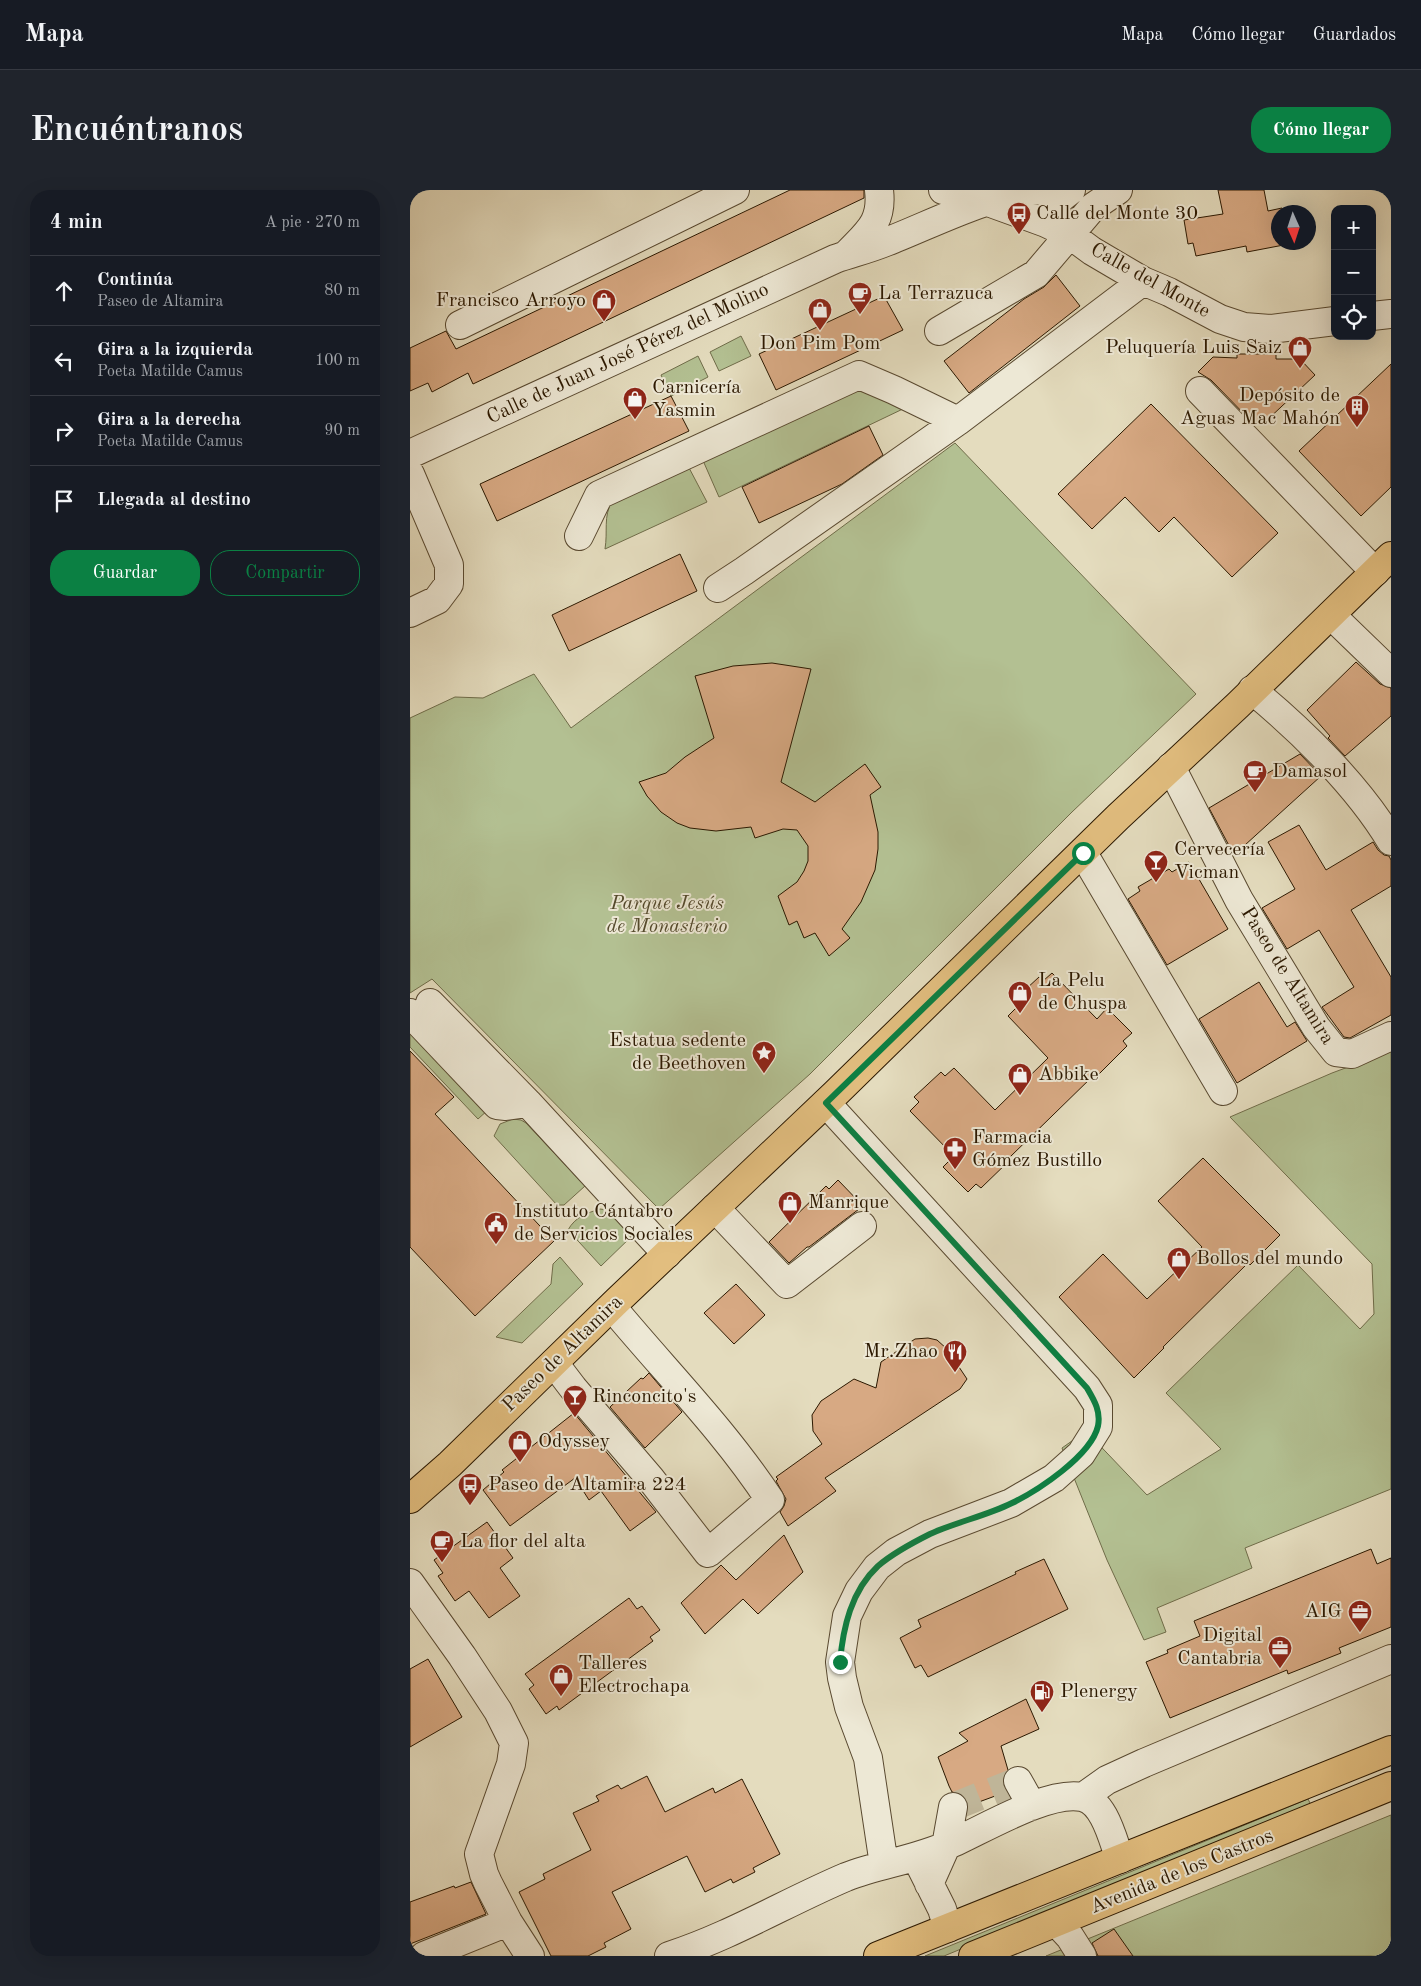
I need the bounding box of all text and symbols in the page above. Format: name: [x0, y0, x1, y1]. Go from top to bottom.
text: Mapa: [25, 23, 84, 47]
text: Mapa: [1121, 26, 1163, 44]
text: Cómo llegar: [1191, 26, 1285, 44]
text: Guardados: [1313, 26, 1396, 44]
button: Cómo llegar: [1251, 107, 1391, 153]
text: Encuéntranos: [30, 113, 243, 148]
bus stop icon: Calle del Monte 30: [1006, 201, 1032, 235]
place label: Calle del Monte 30: [1036, 204, 1198, 224]
north arrow: [1271, 205, 1316, 250]
map controls: [1331, 205, 1376, 340]
button: +: [1331, 205, 1376, 250]
text: 4 min: [50, 212, 103, 233]
text: A pie · 270 m: [265, 215, 360, 231]
street label: Calle del Monte: [1087, 240, 1213, 322]
button: −: [1331, 250, 1376, 295]
text: Continúa: [97, 271, 173, 290]
icon: ahead: [50, 277, 78, 305]
street label: Calle de Juan José Pérez del Molino: [484, 280, 772, 428]
cafe icon: La Terrazuca: [847, 281, 873, 315]
text: 80 m: [324, 283, 360, 299]
place label: La Terrazuca: [878, 284, 993, 304]
shop icon: Francisco Arroyo: [591, 288, 617, 322]
place label: Francisco Arroyo: [435, 291, 586, 311]
text: Paseo de Altamira: [97, 294, 224, 310]
button: locate: [1331, 295, 1376, 340]
shop icon: Don Pim Pom: [807, 297, 833, 331]
place label: Don Pim Pom: [760, 334, 880, 354]
shop icon: Peluquería Luis Saiz: [1287, 335, 1313, 369]
place label: Peluquería Luis Saiz: [1105, 338, 1282, 358]
text: Gira a la izquierda: [97, 341, 253, 360]
icon: left: [50, 347, 78, 375]
text: 100 m: [315, 353, 360, 369]
text: Poeta Matilde Camus: [97, 364, 243, 380]
place label: Carnicería Yasmin: [652, 378, 741, 421]
shop icon: Carnicería Yasmin: [622, 386, 648, 420]
place label: Depósito de Aguas Mac Mahón: [1180, 386, 1340, 429]
building icon: Depósito de Aguas Mac Mahón: [1344, 394, 1370, 428]
text: Gira a la derecha: [97, 411, 241, 430]
icon: right: [50, 417, 78, 445]
text: 90 m: [324, 423, 360, 439]
text: Poeta Matilde Camus: [97, 434, 243, 450]
icon: arrive: [50, 487, 78, 515]
text: Llegada al destino: [97, 491, 251, 510]
button: Guardar: [50, 550, 200, 596]
button: Compartir: [210, 550, 360, 596]
cafe icon: Damasol: [1242, 759, 1268, 793]
place label: Damasol: [1272, 762, 1347, 782]
place label: Cervecería Vicman: [1174, 840, 1265, 883]
route start: [1072, 842, 1095, 865]
bar icon: Cervecería Vicman: [1143, 849, 1169, 883]
park label: Parque Jesús de Monasterio: [606, 894, 728, 937]
street label: Paseo de Altamira: [1237, 904, 1337, 1048]
place label: La Pelu de Chuspa: [1038, 971, 1127, 1014]
shop icon: La Pelu de Chuspa: [1007, 980, 1033, 1014]
place label: Estatua sedente de Beethoven: [609, 1031, 746, 1074]
place icon: Estatua sedente de Beethoven: [751, 1040, 777, 1074]
shop icon: Abbike: [1007, 1062, 1033, 1096]
place label: Abbike: [1038, 1065, 1099, 1085]
place label: Farmacia Gómez Bustillo: [972, 1128, 1102, 1171]
pharmacy icon: Farmacia Gómez Bustillo: [942, 1136, 968, 1170]
shop icon: Manrique: [777, 1190, 803, 1224]
place label: Manrique: [808, 1193, 889, 1213]
place label: Instituto Cántabro de Servicios Sociales: [514, 1202, 693, 1245]
public building icon: Instituto Cántabro de Servicios Sociales: [483, 1211, 509, 1245]
shop icon: Bollos del mundo: [1166, 1246, 1192, 1280]
place label: Bollos del mundo: [1196, 1249, 1343, 1269]
street label: Paseo de Altamira: [499, 1292, 627, 1416]
restaurant icon: Mr.Zhao: [942, 1339, 968, 1373]
place label: Mr.Zhao: [864, 1342, 938, 1362]
bar icon: Rinconcito's: [562, 1384, 588, 1418]
place label: Rinconcito's: [592, 1387, 696, 1407]
shop icon: Odyssey: [507, 1429, 533, 1463]
place label: Odyssey: [538, 1432, 611, 1452]
bus stop icon: Paseo de Altamira 224: [457, 1472, 483, 1506]
place label: Paseo de Altamira 224: [488, 1475, 687, 1495]
cafe icon: La flor del alta: [429, 1529, 455, 1563]
place label: La flor del alta: [460, 1532, 586, 1552]
office icon: AIG: [1347, 1599, 1373, 1633]
place label: AIG: [1304, 1602, 1342, 1622]
place label: Digital Cantabria: [1177, 1626, 1262, 1669]
office icon: Digital Cantabria: [1267, 1635, 1293, 1669]
route end: [829, 1651, 852, 1674]
place label: Talleres Electrochapa: [578, 1654, 690, 1697]
shop icon: Talleres Electrochapa: [548, 1663, 574, 1697]
fuel station icon: Plenergy: [1029, 1679, 1055, 1713]
place label: Plenergy: [1060, 1682, 1138, 1702]
street label: Avenida de los Castros: [1088, 1826, 1276, 1918]

